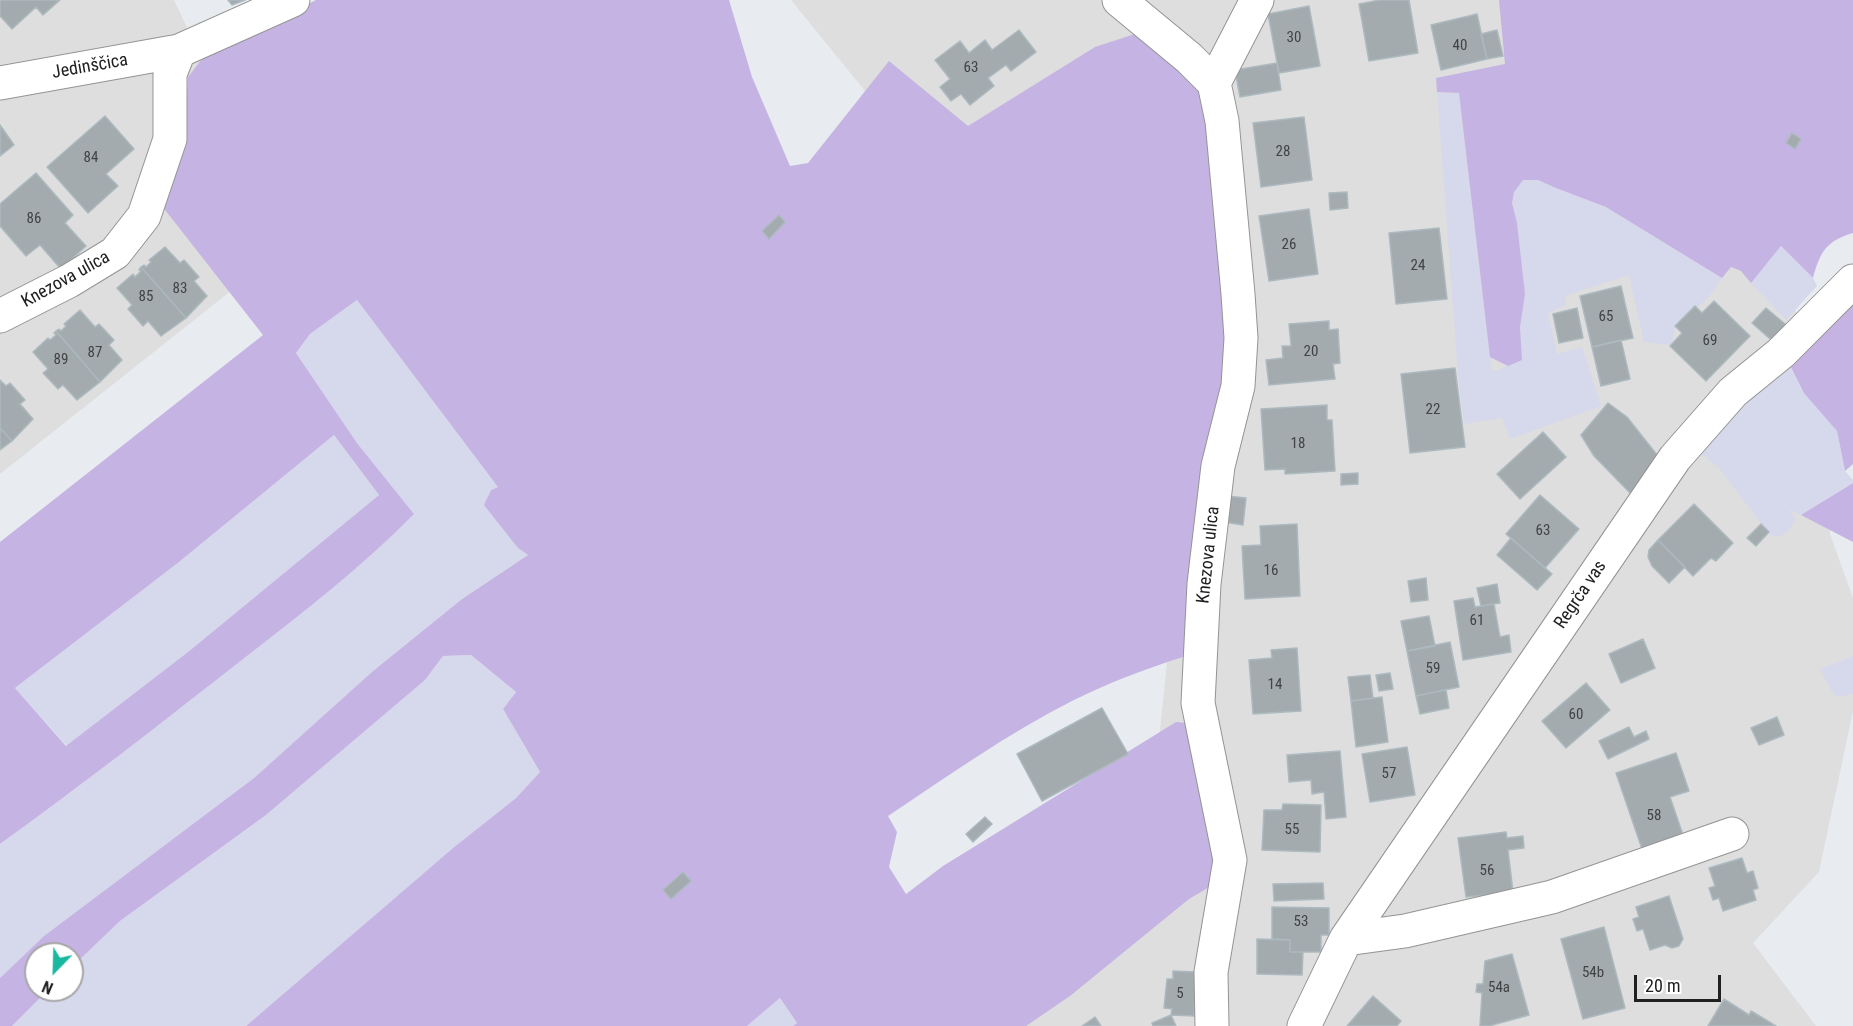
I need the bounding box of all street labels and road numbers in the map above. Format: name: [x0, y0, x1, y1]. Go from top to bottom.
street label: Jedinščica: [50, 50, 130, 84]
street label: Knezova ulica: [18, 247, 114, 313]
street label: Knezova ulica: [1193, 505, 1225, 605]
street label: Regrča vas: [1550, 557, 1612, 633]

